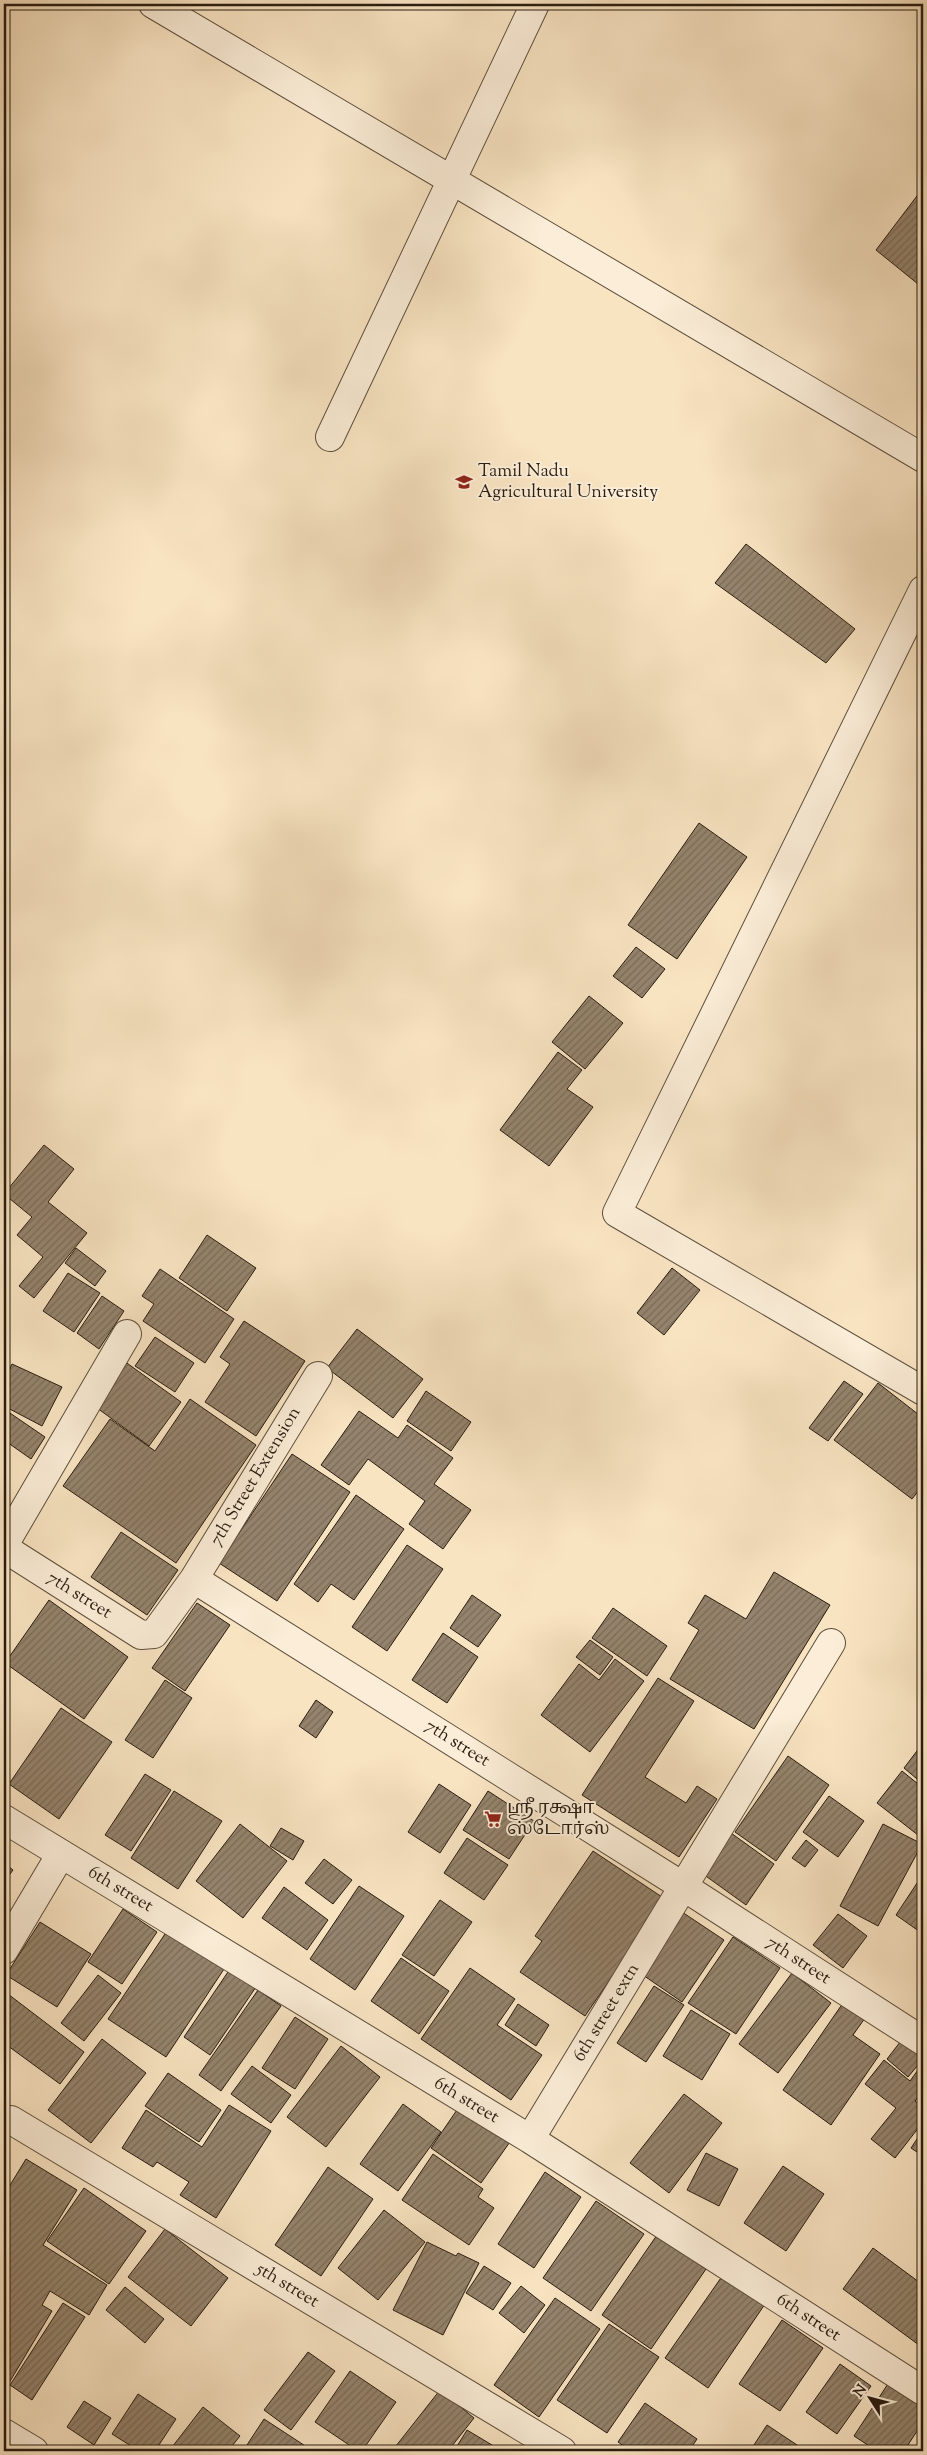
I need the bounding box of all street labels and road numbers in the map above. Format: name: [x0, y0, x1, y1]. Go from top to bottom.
street label: 7th Street Extension: [204, 1402, 308, 1551]
street label: 7th street: [41, 1566, 117, 1626]
street label: 7th street: [419, 1714, 495, 1774]
street label: 6th street: [82, 1860, 158, 1920]
street label: 7th street: [761, 1930, 835, 1992]
street label: 6th street extn: [567, 1959, 647, 2067]
street label: 6th street: [428, 2071, 504, 2131]
street label: 5th street: [250, 2256, 324, 2315]
street label: 6th street: [771, 2287, 845, 2349]

